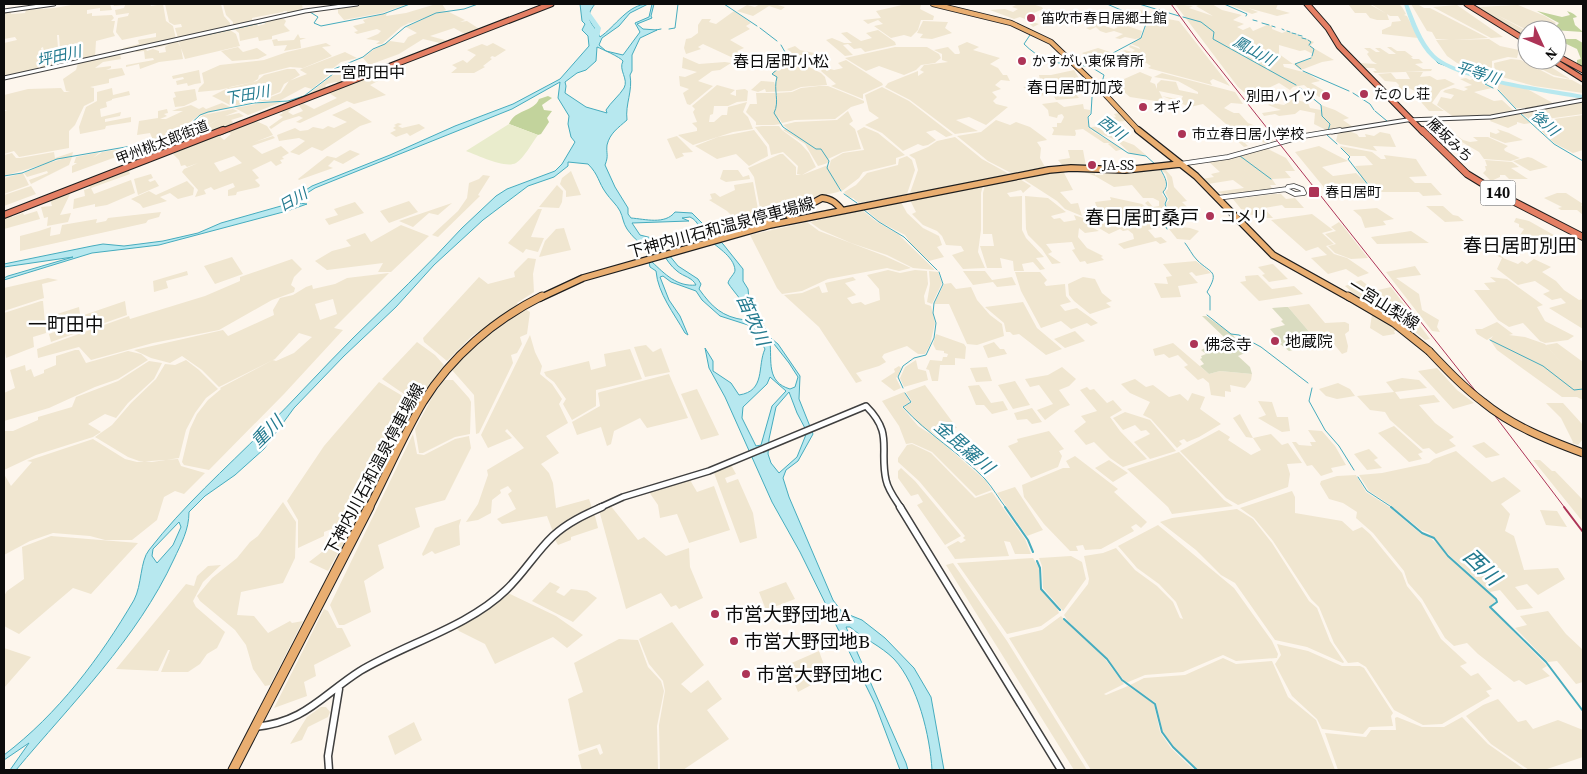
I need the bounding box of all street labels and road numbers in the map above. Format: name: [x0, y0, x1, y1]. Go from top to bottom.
street label: 雁坂みち: [1423, 113, 1477, 167]
street label: 甲州桃太郎街道: [113, 115, 211, 169]
road number: 140: [1480, 180, 1516, 206]
street label: 下神内川石和温泉停車場線: [625, 192, 817, 262]
street label: 一宮山梨線: [1344, 273, 1424, 335]
street label: 下神内川石和温泉停車場線: [319, 379, 429, 559]

